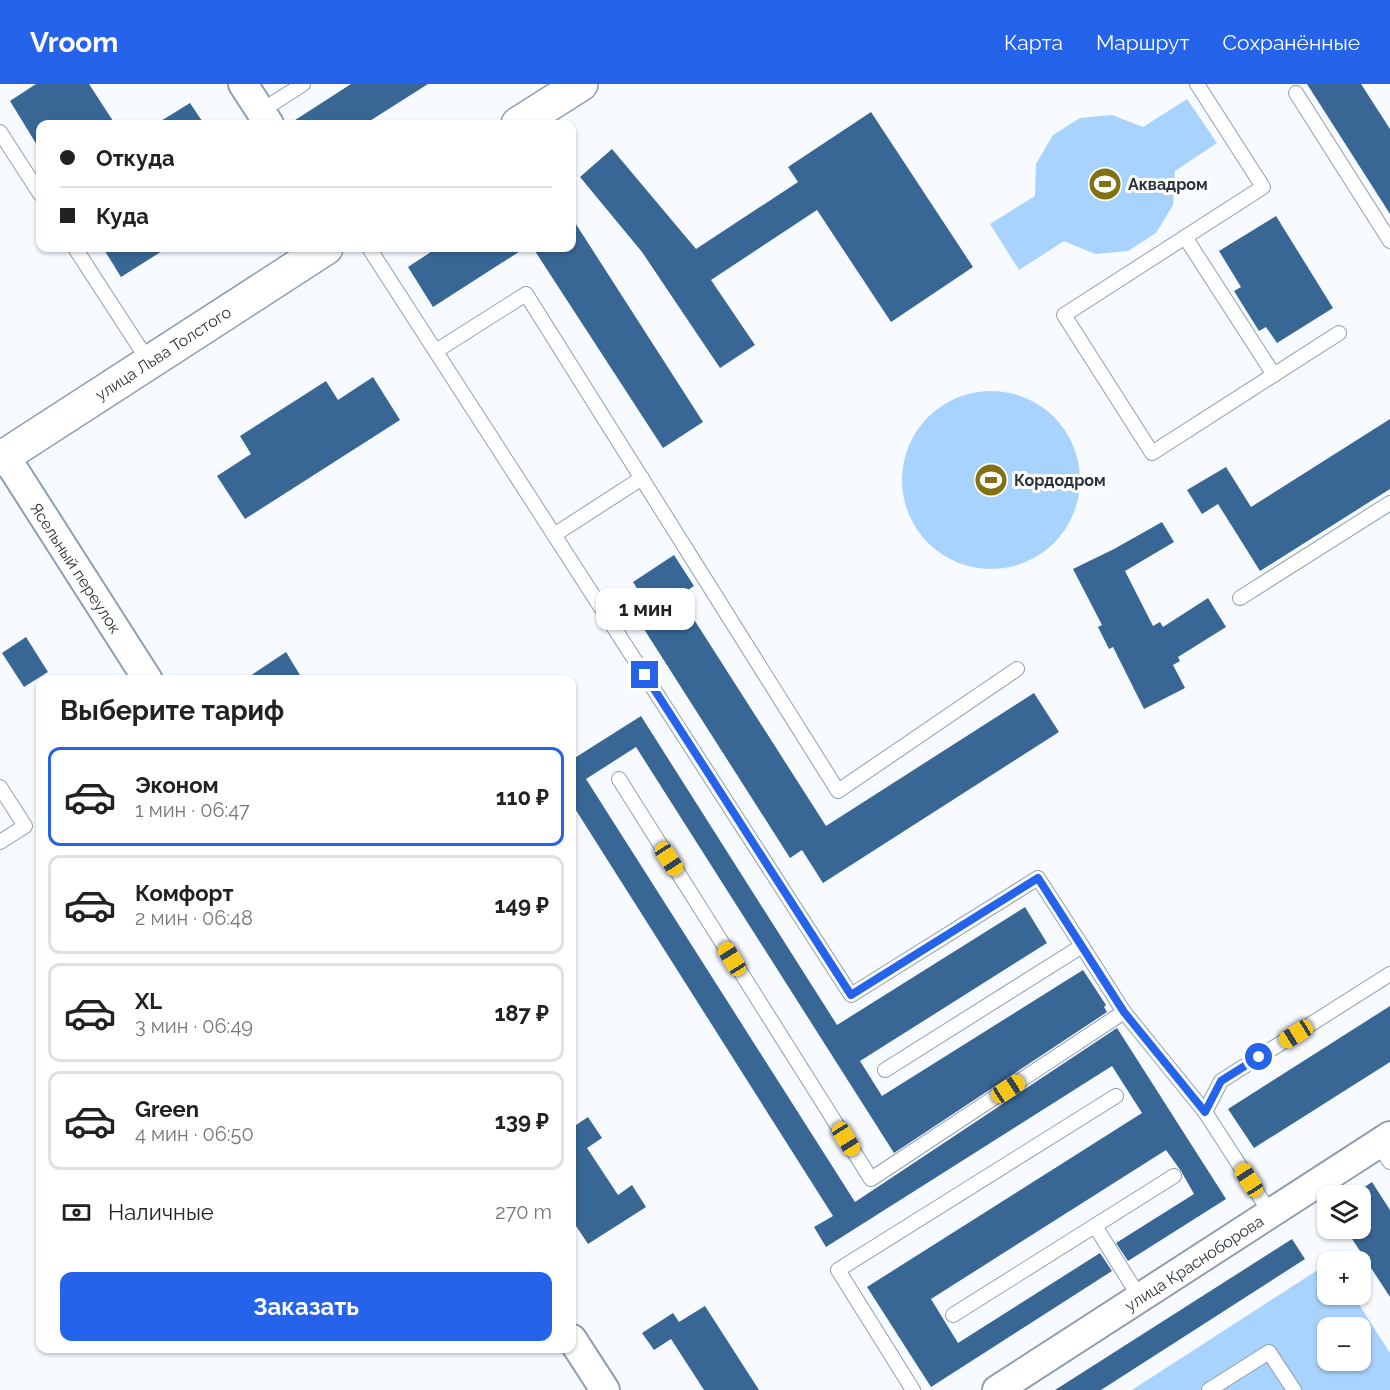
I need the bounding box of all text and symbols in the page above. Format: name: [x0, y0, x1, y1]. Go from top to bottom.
text: Vroom: [30, 26, 118, 59]
text: Карта: [1004, 30, 1063, 55]
text: Маршрут: [1096, 30, 1189, 55]
text: Сохранённые: [1222, 30, 1360, 55]
text: Откуда: [96, 145, 175, 171]
sports icon: Аквадром: [1087, 166, 1123, 202]
place label: Аквадром: [1128, 175, 1208, 194]
text: Куда: [96, 203, 149, 229]
street label: улица Льва Толстого: [92, 302, 235, 404]
sports icon: Кордодром: [973, 462, 1009, 498]
place label: Кордодром: [1014, 471, 1106, 490]
street label: Ясельный переулок: [26, 499, 125, 637]
callout: 1 мин: [596, 588, 694, 630]
text: 1 мин: [619, 597, 672, 621]
route end: [631, 661, 658, 688]
text: Выберите тариф: [60, 695, 284, 726]
icon: car: [63, 770, 117, 824]
text: Эконом: [135, 772, 219, 798]
text: 110 ₽: [496, 784, 549, 810]
text: 1 мин · 06:47: [135, 798, 250, 822]
car: [652, 839, 686, 879]
icon: car: [63, 878, 117, 932]
text: Комфорт: [135, 880, 233, 906]
text: 149 ₽: [495, 892, 549, 918]
text: 2 мин · 06:48: [135, 906, 253, 930]
car: [715, 939, 749, 979]
icon: car: [63, 986, 117, 1040]
text: XL: [135, 988, 162, 1014]
text: 187 ₽: [494, 1000, 549, 1026]
text: 3 мин · 06:49: [135, 1014, 253, 1038]
car: [1276, 1017, 1316, 1051]
route start: [1245, 1043, 1272, 1070]
car: [988, 1072, 1028, 1106]
icon: car: [63, 1094, 117, 1148]
text: Green: [135, 1096, 199, 1122]
text: 139 ₽: [495, 1108, 549, 1134]
car: [829, 1119, 863, 1159]
text: 4 мин · 06:50: [135, 1122, 254, 1146]
car: [1232, 1160, 1266, 1200]
map controls: [1317, 1185, 1371, 1371]
button: layers: [1317, 1185, 1371, 1239]
icon: cash: [60, 1196, 93, 1229]
text: Наличные: [108, 1199, 214, 1225]
text: 270 m: [495, 1200, 552, 1224]
street label: улица Красноборова: [1121, 1211, 1267, 1315]
button: +: [1317, 1251, 1371, 1305]
button: Заказать: [60, 1272, 552, 1341]
button: −: [1317, 1317, 1371, 1371]

